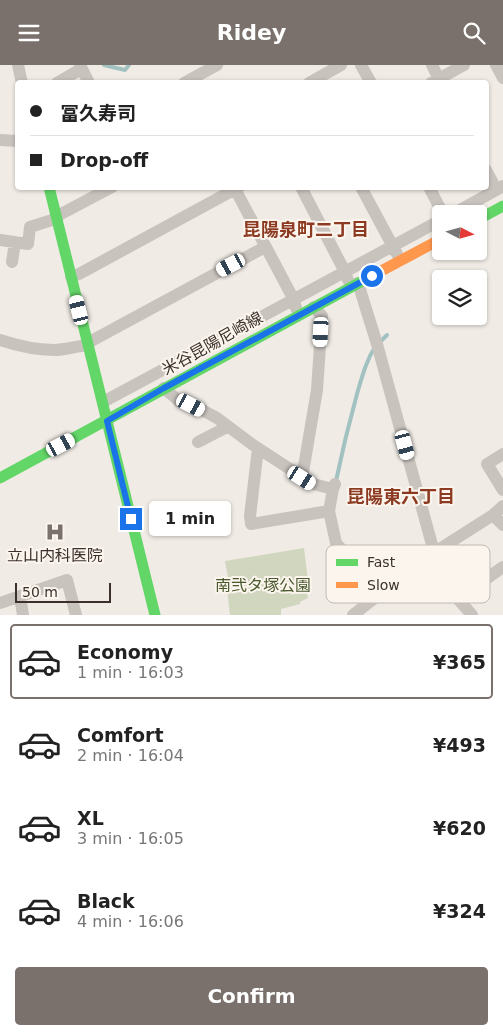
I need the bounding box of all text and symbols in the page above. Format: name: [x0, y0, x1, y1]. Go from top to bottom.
icon: menu: [15, 19, 43, 47]
icon: search: [460, 19, 488, 47]
text: Ridey: [217, 20, 286, 45]
text: 冨久寿司: [60, 102, 136, 124]
text: Drop-off: [60, 149, 148, 171]
north arrow: [432, 205, 488, 260]
map controls: [432, 205, 487, 325]
district label: 昆陽泉町二丁目: [243, 219, 369, 240]
car: [214, 251, 247, 279]
route start: [361, 265, 383, 287]
button: layers: [432, 270, 487, 325]
car: [68, 294, 89, 326]
street label: 米谷昆陽尼崎線: [159, 308, 266, 379]
car: [312, 317, 329, 347]
car: [174, 391, 207, 419]
car: [393, 429, 416, 461]
car: [44, 431, 77, 459]
car: [285, 464, 318, 492]
district label: 昆陽東六丁目: [347, 486, 455, 507]
callout: 1 min: [148, 501, 231, 537]
route end: [120, 508, 142, 530]
text: 1 min: [165, 509, 215, 528]
hospital icon: 立山内科医院: [44, 521, 66, 543]
legend: [326, 545, 490, 603]
place label: 立山内科医院: [7, 546, 103, 565]
text: Fast: [367, 554, 396, 570]
park label: 南弐タ塚公園: [215, 576, 311, 595]
text: Slow: [367, 577, 400, 593]
scale bar: [15, 580, 111, 603]
text: 50 m: [22, 584, 58, 600]
icon: car: [17, 639, 62, 684]
text: Economy: [77, 641, 173, 663]
text: ¥365: [433, 651, 486, 673]
text: 1 min · 16:03: [77, 663, 184, 682]
icon: car: [17, 722, 62, 767]
text: Comfort: [77, 724, 164, 746]
text: ¥493: [433, 734, 486, 756]
text: 2 min · 16:04: [77, 746, 184, 765]
icon: car: [17, 805, 62, 850]
text: XL: [77, 807, 104, 829]
text: ¥620: [433, 817, 486, 839]
text: 3 min · 16:05: [77, 829, 184, 848]
icon: car: [17, 888, 62, 933]
text: Black: [77, 890, 135, 912]
text: ¥324: [433, 900, 486, 922]
text: 4 min · 16:06: [77, 912, 184, 931]
button: Confirm: [15, 967, 488, 1025]

